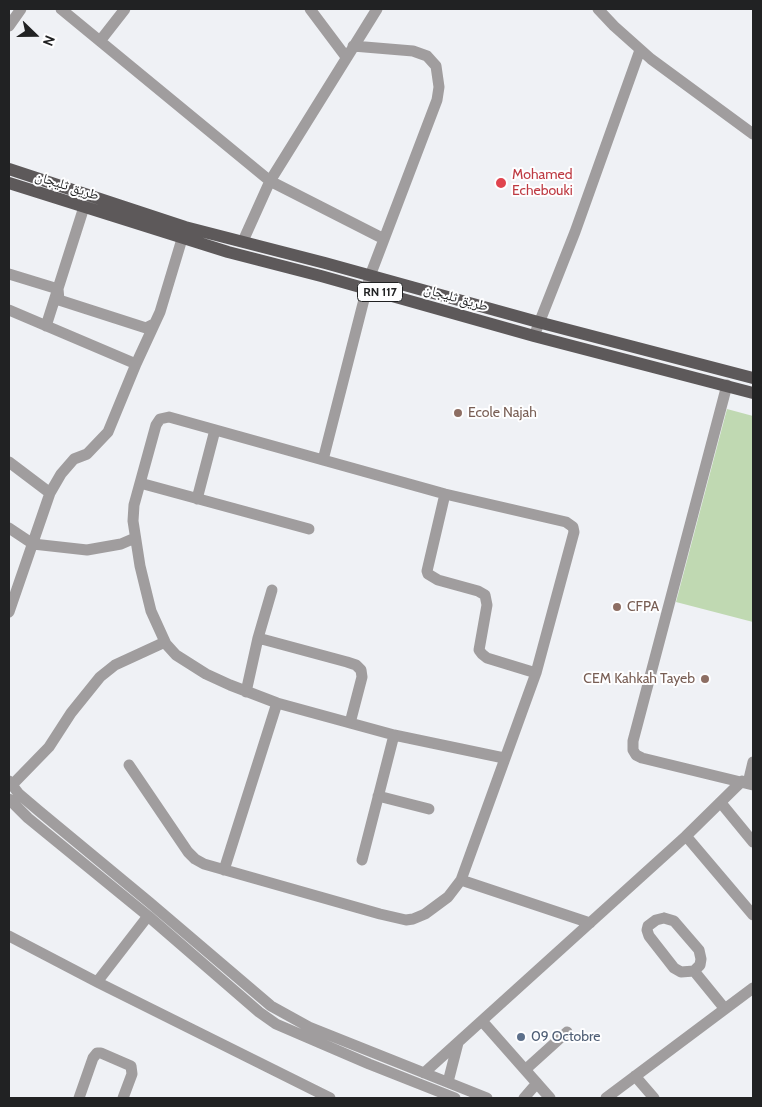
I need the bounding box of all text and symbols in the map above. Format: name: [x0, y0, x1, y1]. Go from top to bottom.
north arrow: [10, 10, 60, 60]
text: N: [39, 33, 59, 49]
place label: Mohamed Echebouki: [512, 167, 573, 200]
street label: طريق ثليجان: [33, 168, 101, 204]
marker: Mohamed Echebouki: [494, 176, 508, 190]
street label: طريق ثليجان: [422, 281, 490, 315]
road number: RN 117: [358, 282, 402, 302]
place label: Ecole Najah: [468, 405, 537, 421]
marker: Ecole Najah: [452, 407, 464, 419]
place label: CFPA: [627, 599, 659, 615]
marker: CFPA: [611, 601, 623, 613]
place label: CEM Kahkah Tayeb: [583, 671, 695, 687]
marker: CEM Kahkah Tayeb: [699, 673, 711, 685]
place label: 09 Octobre: [531, 1029, 600, 1045]
marker: 09 Octobre: [515, 1031, 527, 1043]

